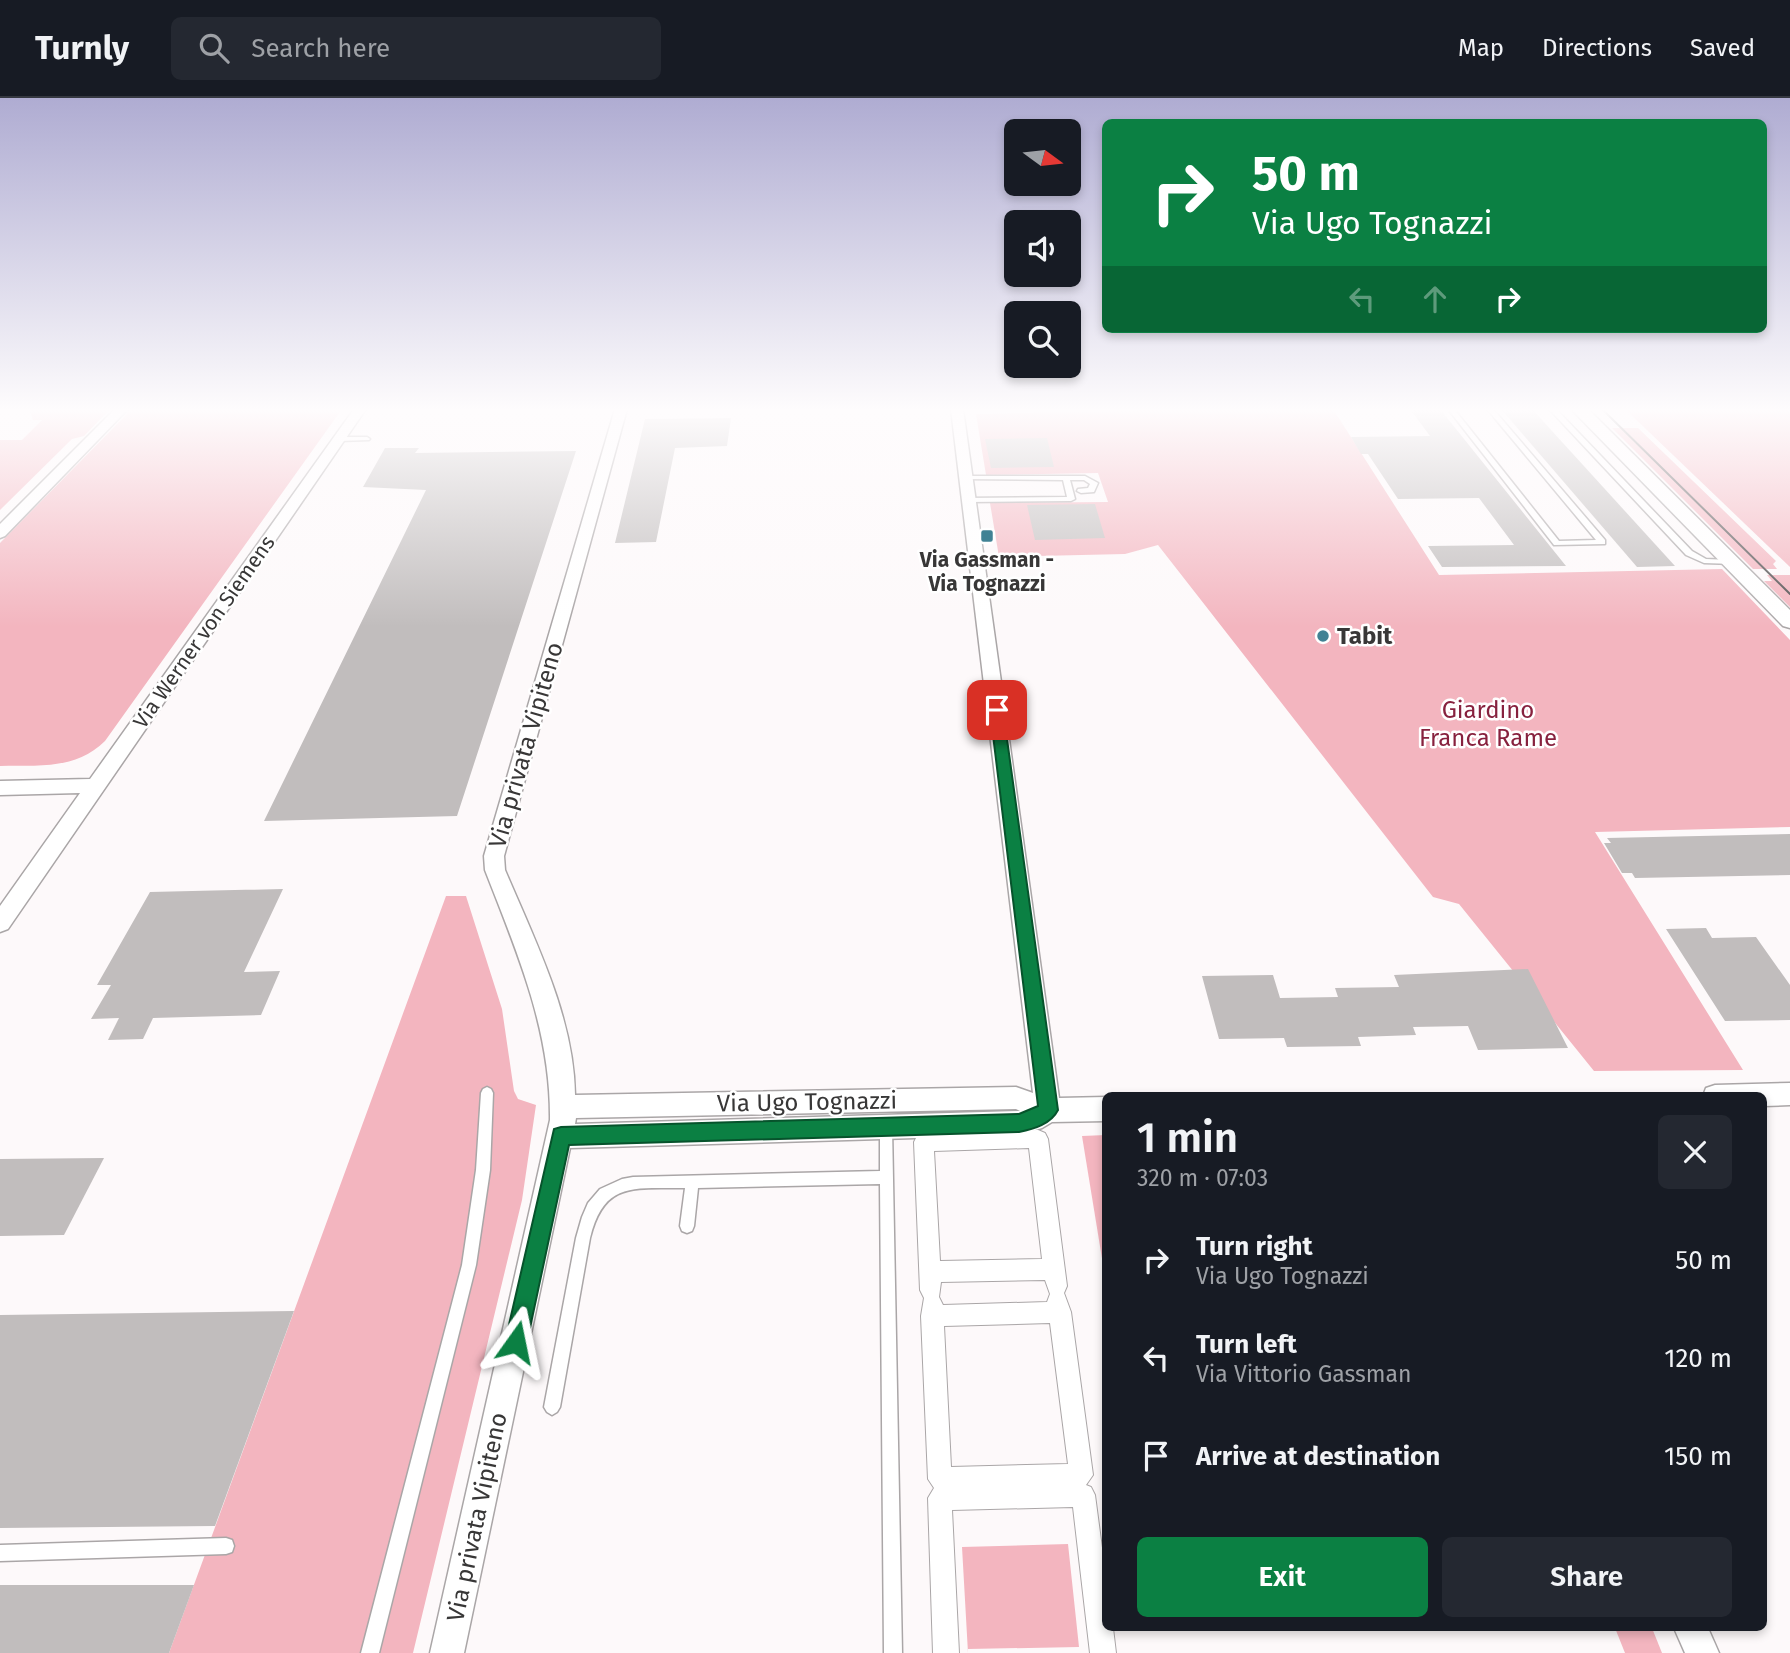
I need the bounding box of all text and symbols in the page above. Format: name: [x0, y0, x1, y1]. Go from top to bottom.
search box: [171, 17, 661, 80]
text: Turnly: [35, 28, 129, 68]
icon: search: [195, 29, 233, 67]
text: Search here: [251, 33, 390, 64]
text: Map: [1458, 34, 1504, 62]
text: Directions: [1542, 34, 1652, 62]
text: Saved: [1690, 34, 1755, 62]
north arrow: [1004, 119, 1082, 196]
map controls: [1004, 119, 1081, 378]
text: 50 m: [1252, 144, 1360, 203]
icon: right: [1137, 147, 1228, 238]
text: Via Ugo Tognazzi: [1252, 204, 1492, 242]
button: sound: [1004, 210, 1081, 287]
icon: left: [1343, 280, 1381, 318]
icon: ahead: [1416, 280, 1454, 318]
icon: right: [1489, 280, 1527, 318]
button: search: [1004, 301, 1081, 378]
marker: Via Gassman - Via Tognazzi: [979, 528, 995, 544]
street label: Via Werner von Siemens: [128, 530, 281, 733]
place label: Via Gassman - Via Tognazzi: [919, 547, 1054, 597]
place label: Tabit: [1337, 622, 1393, 650]
marker: Tabit: [1315, 628, 1331, 644]
street label: Via privata Vipiteno: [483, 639, 569, 851]
pin: [967, 680, 1027, 740]
icon: arrive: [978, 691, 1016, 729]
park label: Giardino Franca Rame: [1419, 696, 1557, 752]
street label: Via Ugo Tognazzi: [717, 1086, 897, 1118]
text: 1 min: [1137, 1113, 1238, 1163]
button: close: [1658, 1115, 1732, 1189]
text: 320 m · 07:03: [1137, 1164, 1268, 1192]
text: Turn right: [1196, 1231, 1313, 1262]
icon: right: [1137, 1241, 1175, 1279]
text: 50 m: [1675, 1245, 1732, 1276]
text: Via Ugo Tognazzi: [1196, 1262, 1369, 1290]
position arrow: [479, 1305, 553, 1379]
text: Turn left: [1196, 1329, 1297, 1360]
icon: left: [1137, 1339, 1175, 1377]
text: 120 m: [1664, 1343, 1732, 1374]
text: Via Vittorio Gassman: [1196, 1360, 1412, 1388]
street label: Via privata Vipiteno: [441, 1410, 513, 1624]
icon: arrive: [1137, 1437, 1175, 1475]
text: Arrive at destination: [1196, 1441, 1440, 1472]
text: 150 m: [1664, 1441, 1732, 1472]
button: Exit: [1137, 1537, 1428, 1617]
button: Share: [1442, 1537, 1732, 1617]

